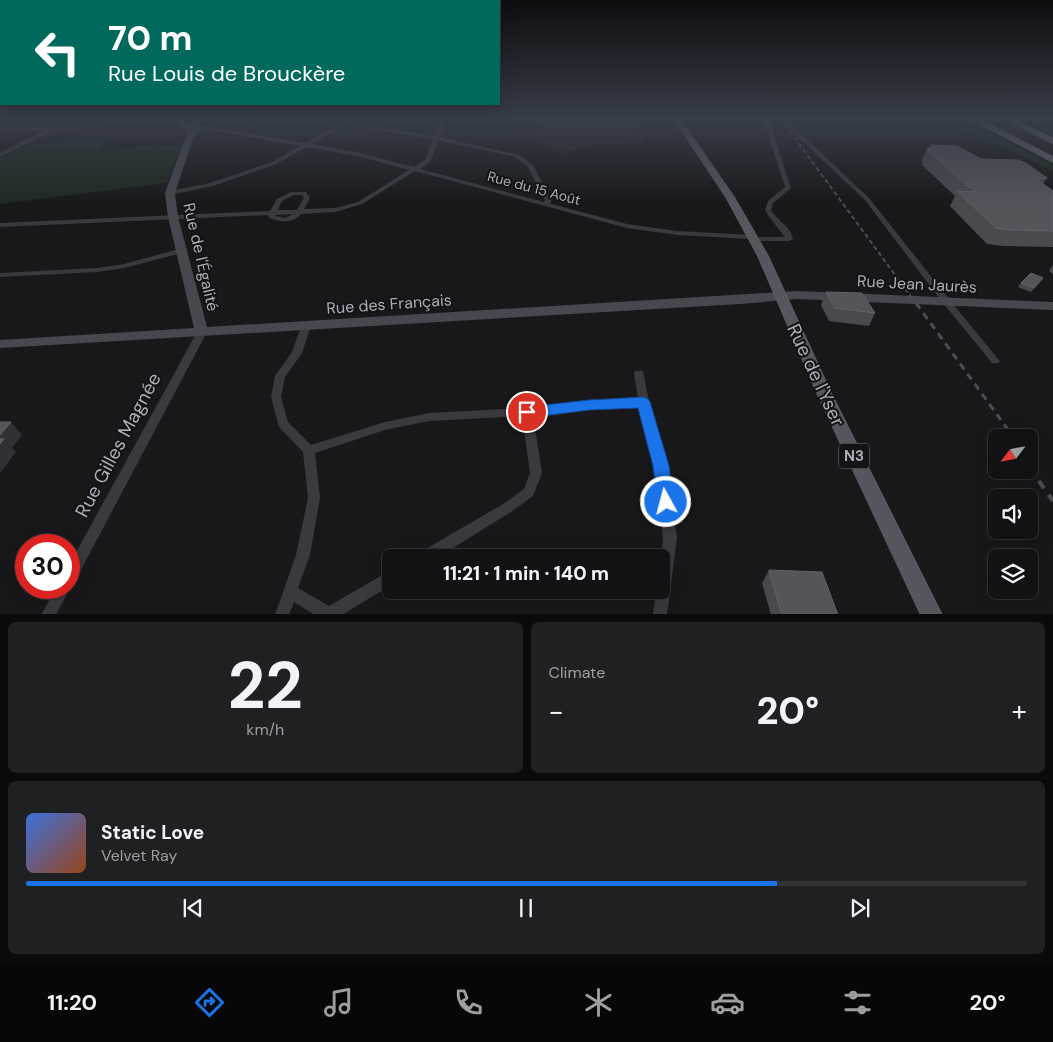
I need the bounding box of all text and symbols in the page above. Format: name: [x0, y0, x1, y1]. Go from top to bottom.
text: 70 m: [108, 15, 192, 61]
icon: left: [25, 20, 90, 85]
text: Rue Louis de Brouckère: [108, 59, 345, 88]
street label: Rue du 15 Août: [485, 167, 583, 209]
street label: Rue de l'Égalité: [178, 201, 224, 313]
street label: Rue Jean Jaurès: [857, 270, 977, 298]
street label: Rue des Français: [326, 289, 452, 319]
street label: Rue de l'Yser: [781, 320, 851, 430]
street label: Rue Gilles Magnée: [69, 368, 167, 522]
pin: [506, 391, 548, 433]
icon: arrive: [513, 398, 541, 426]
north arrow: [988, 429, 1038, 479]
map controls: [988, 429, 1038, 599]
road number: N3: [839, 444, 869, 468]
position arrow: [639, 475, 691, 527]
button: sound: [988, 489, 1038, 539]
speed limit sign: 30: [15, 534, 80, 599]
button: layers: [988, 549, 1038, 599]
text: 11:21 · 1 min · 140 m: [443, 561, 609, 586]
text: 22: [228, 644, 303, 728]
text: Climate: [549, 662, 605, 683]
text: 20°: [756, 686, 819, 736]
text: −: [549, 693, 564, 730]
text: +: [1012, 693, 1027, 730]
text: km/h: [246, 719, 284, 740]
text: Static Love: [101, 820, 204, 845]
text: Velvet Ray: [101, 845, 177, 866]
icon: previous: [179, 894, 207, 922]
icon: pause: [512, 894, 540, 922]
icon: next: [846, 894, 874, 922]
icon: directions: [192, 985, 227, 1020]
icon: music: [321, 985, 356, 1020]
icon: phone: [451, 985, 486, 1020]
icon: climate: [581, 985, 616, 1020]
icon: car: [710, 985, 745, 1020]
icon: filters: [840, 985, 875, 1020]
text: 11:20: [47, 988, 97, 1017]
text: 20°: [970, 988, 1006, 1017]

